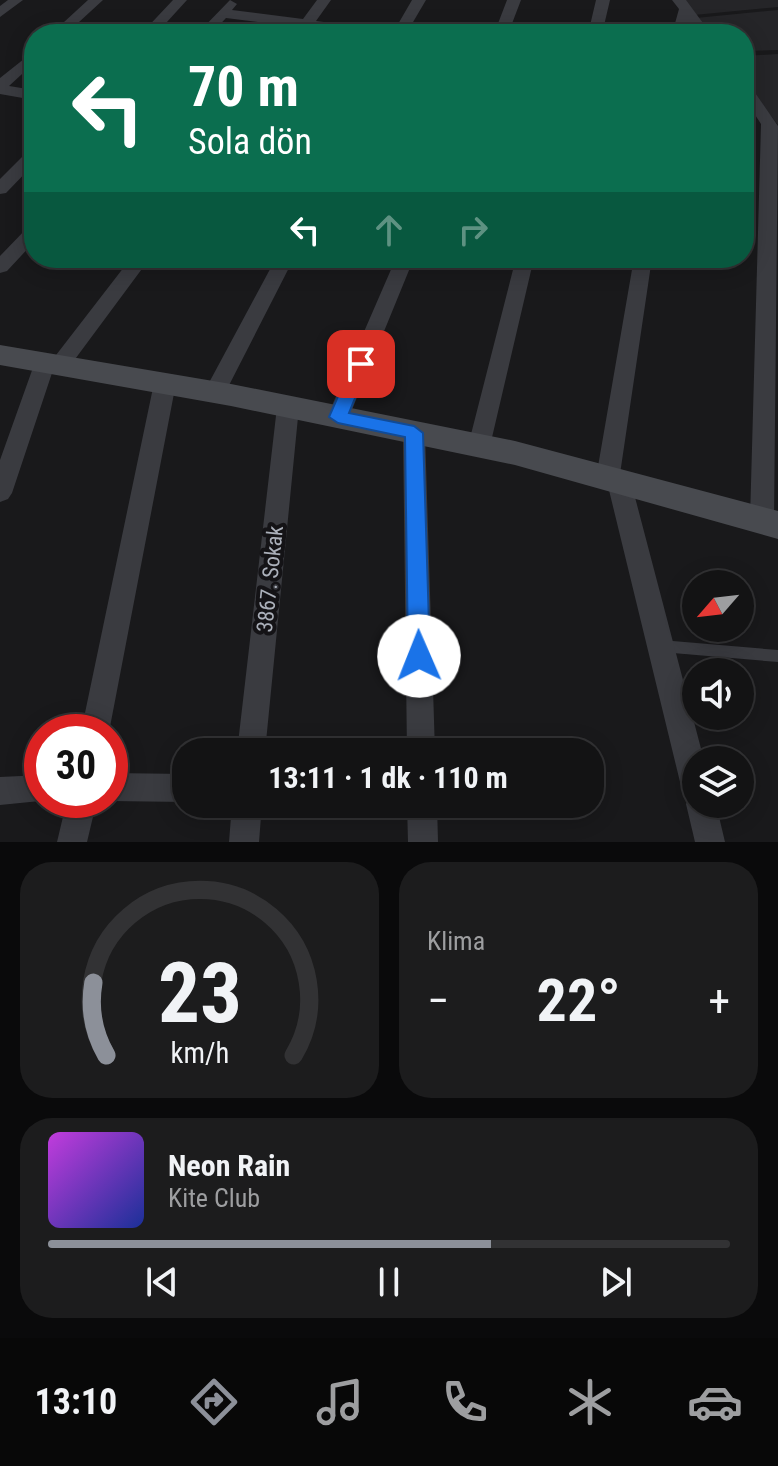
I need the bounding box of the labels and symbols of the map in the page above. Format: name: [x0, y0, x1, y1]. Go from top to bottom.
pin: [327, 330, 395, 398]
street label: 3867. Sokak: [252, 524, 288, 634]
north arrow: [682, 570, 754, 642]
position arrow: [377, 614, 461, 698]
speed limit sign: 30: [24, 714, 128, 818]

